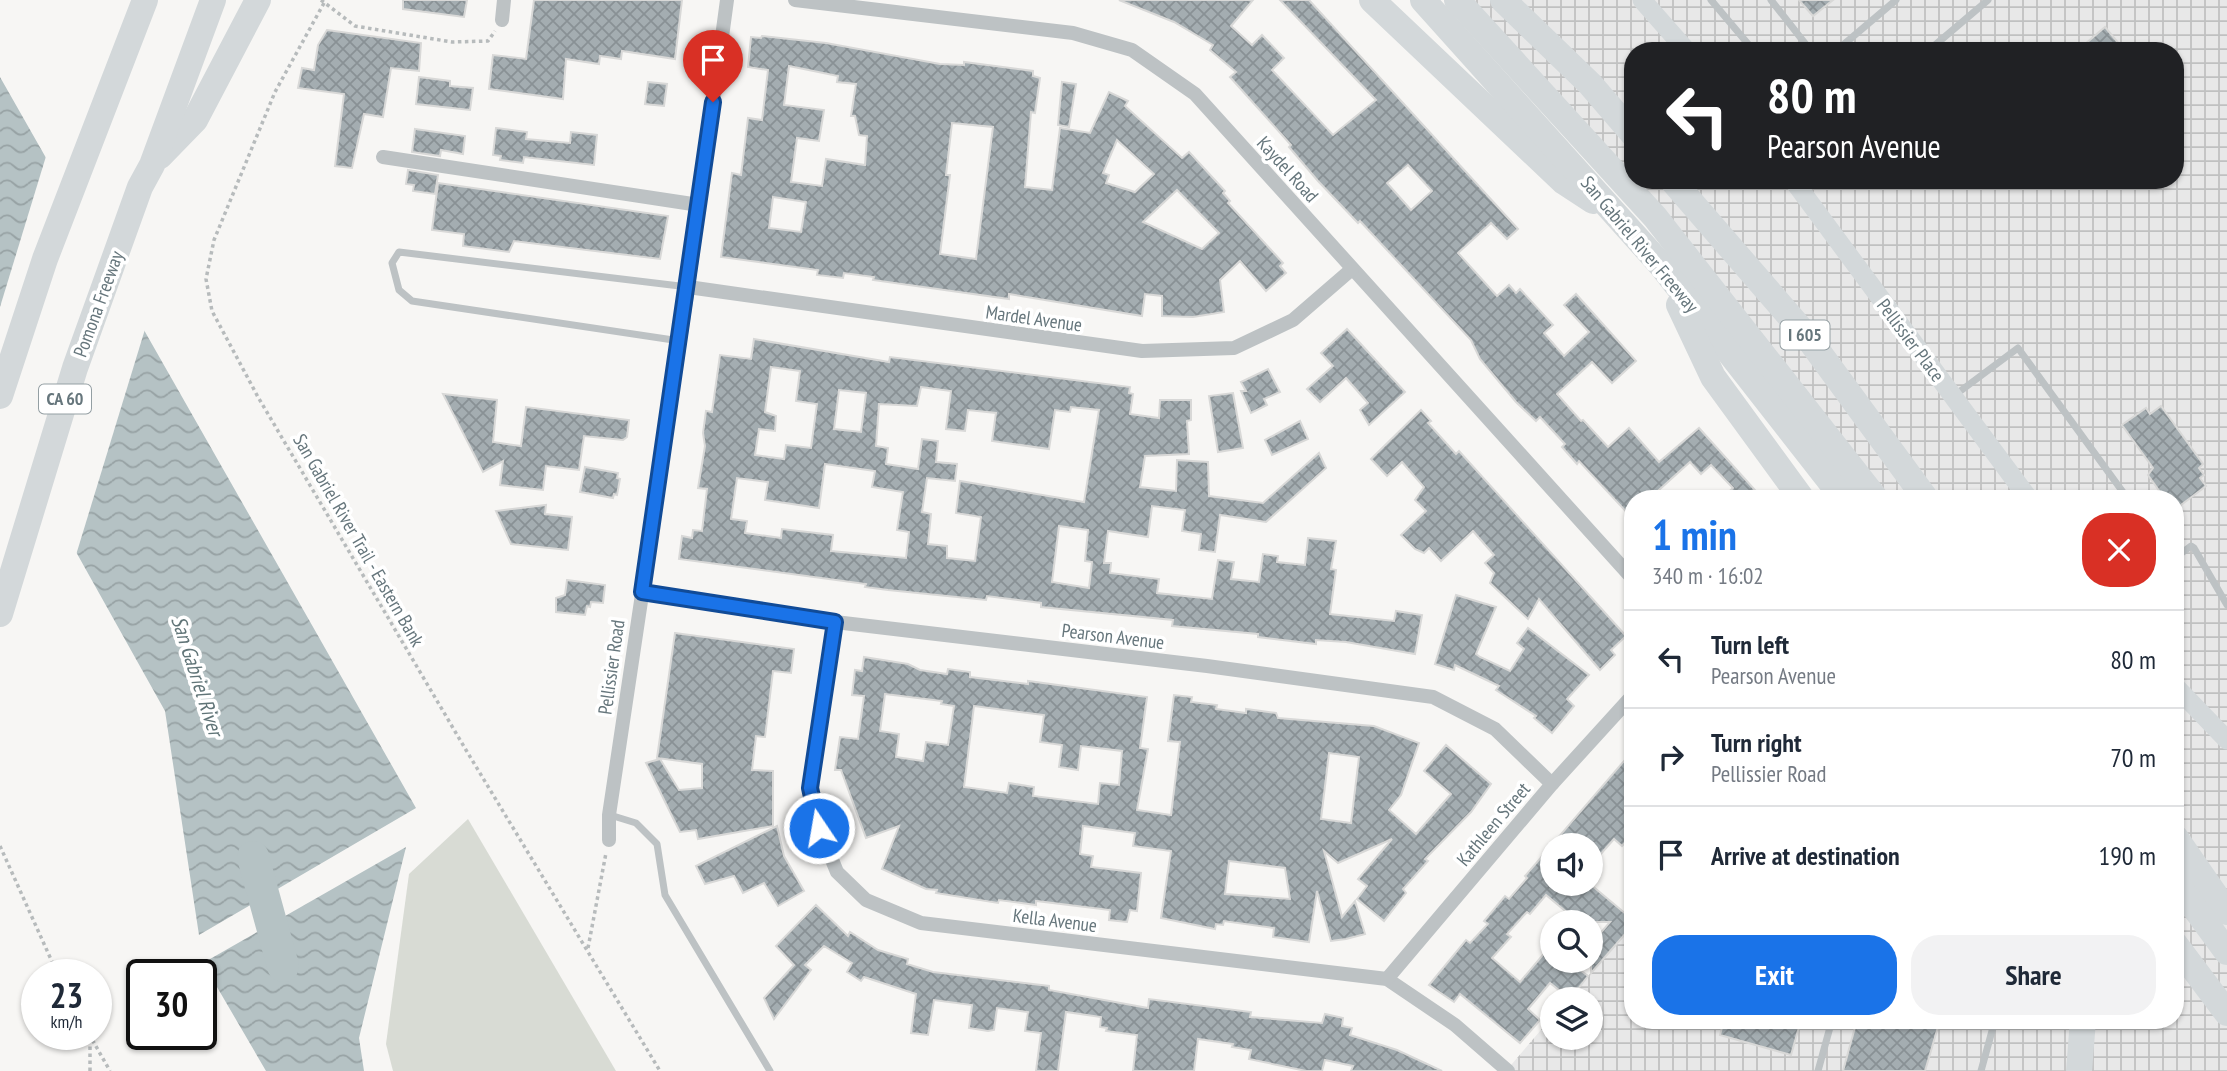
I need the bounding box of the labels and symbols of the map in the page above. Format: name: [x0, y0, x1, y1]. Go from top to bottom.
pin: [683, 30, 743, 102]
street label: Kaydel Road: [1252, 131, 1324, 207]
street label: San Gabriel River Freeway: [1576, 171, 1705, 318]
street label: Pomona Freeway: [68, 247, 129, 360]
street label: Pellissier Place: [1872, 294, 1950, 386]
street label: Mardel Avenue: [984, 299, 1084, 337]
road number: I 605: [1780, 320, 1829, 349]
road number: CA 60: [39, 384, 91, 414]
street label: San Gabriel River Trail - Eastern Bank: [288, 429, 430, 651]
water label: San Gabriel River: [165, 612, 231, 742]
street label: Pellissier Road: [592, 618, 630, 716]
street label: Pearson Avenue: [1060, 618, 1166, 654]
street label: Kathleen Street: [1451, 777, 1535, 871]
position arrow: [782, 791, 856, 865]
street label: Kella Avenue: [1012, 903, 1099, 937]
speed limit sign: 30: [126, 959, 217, 1050]

